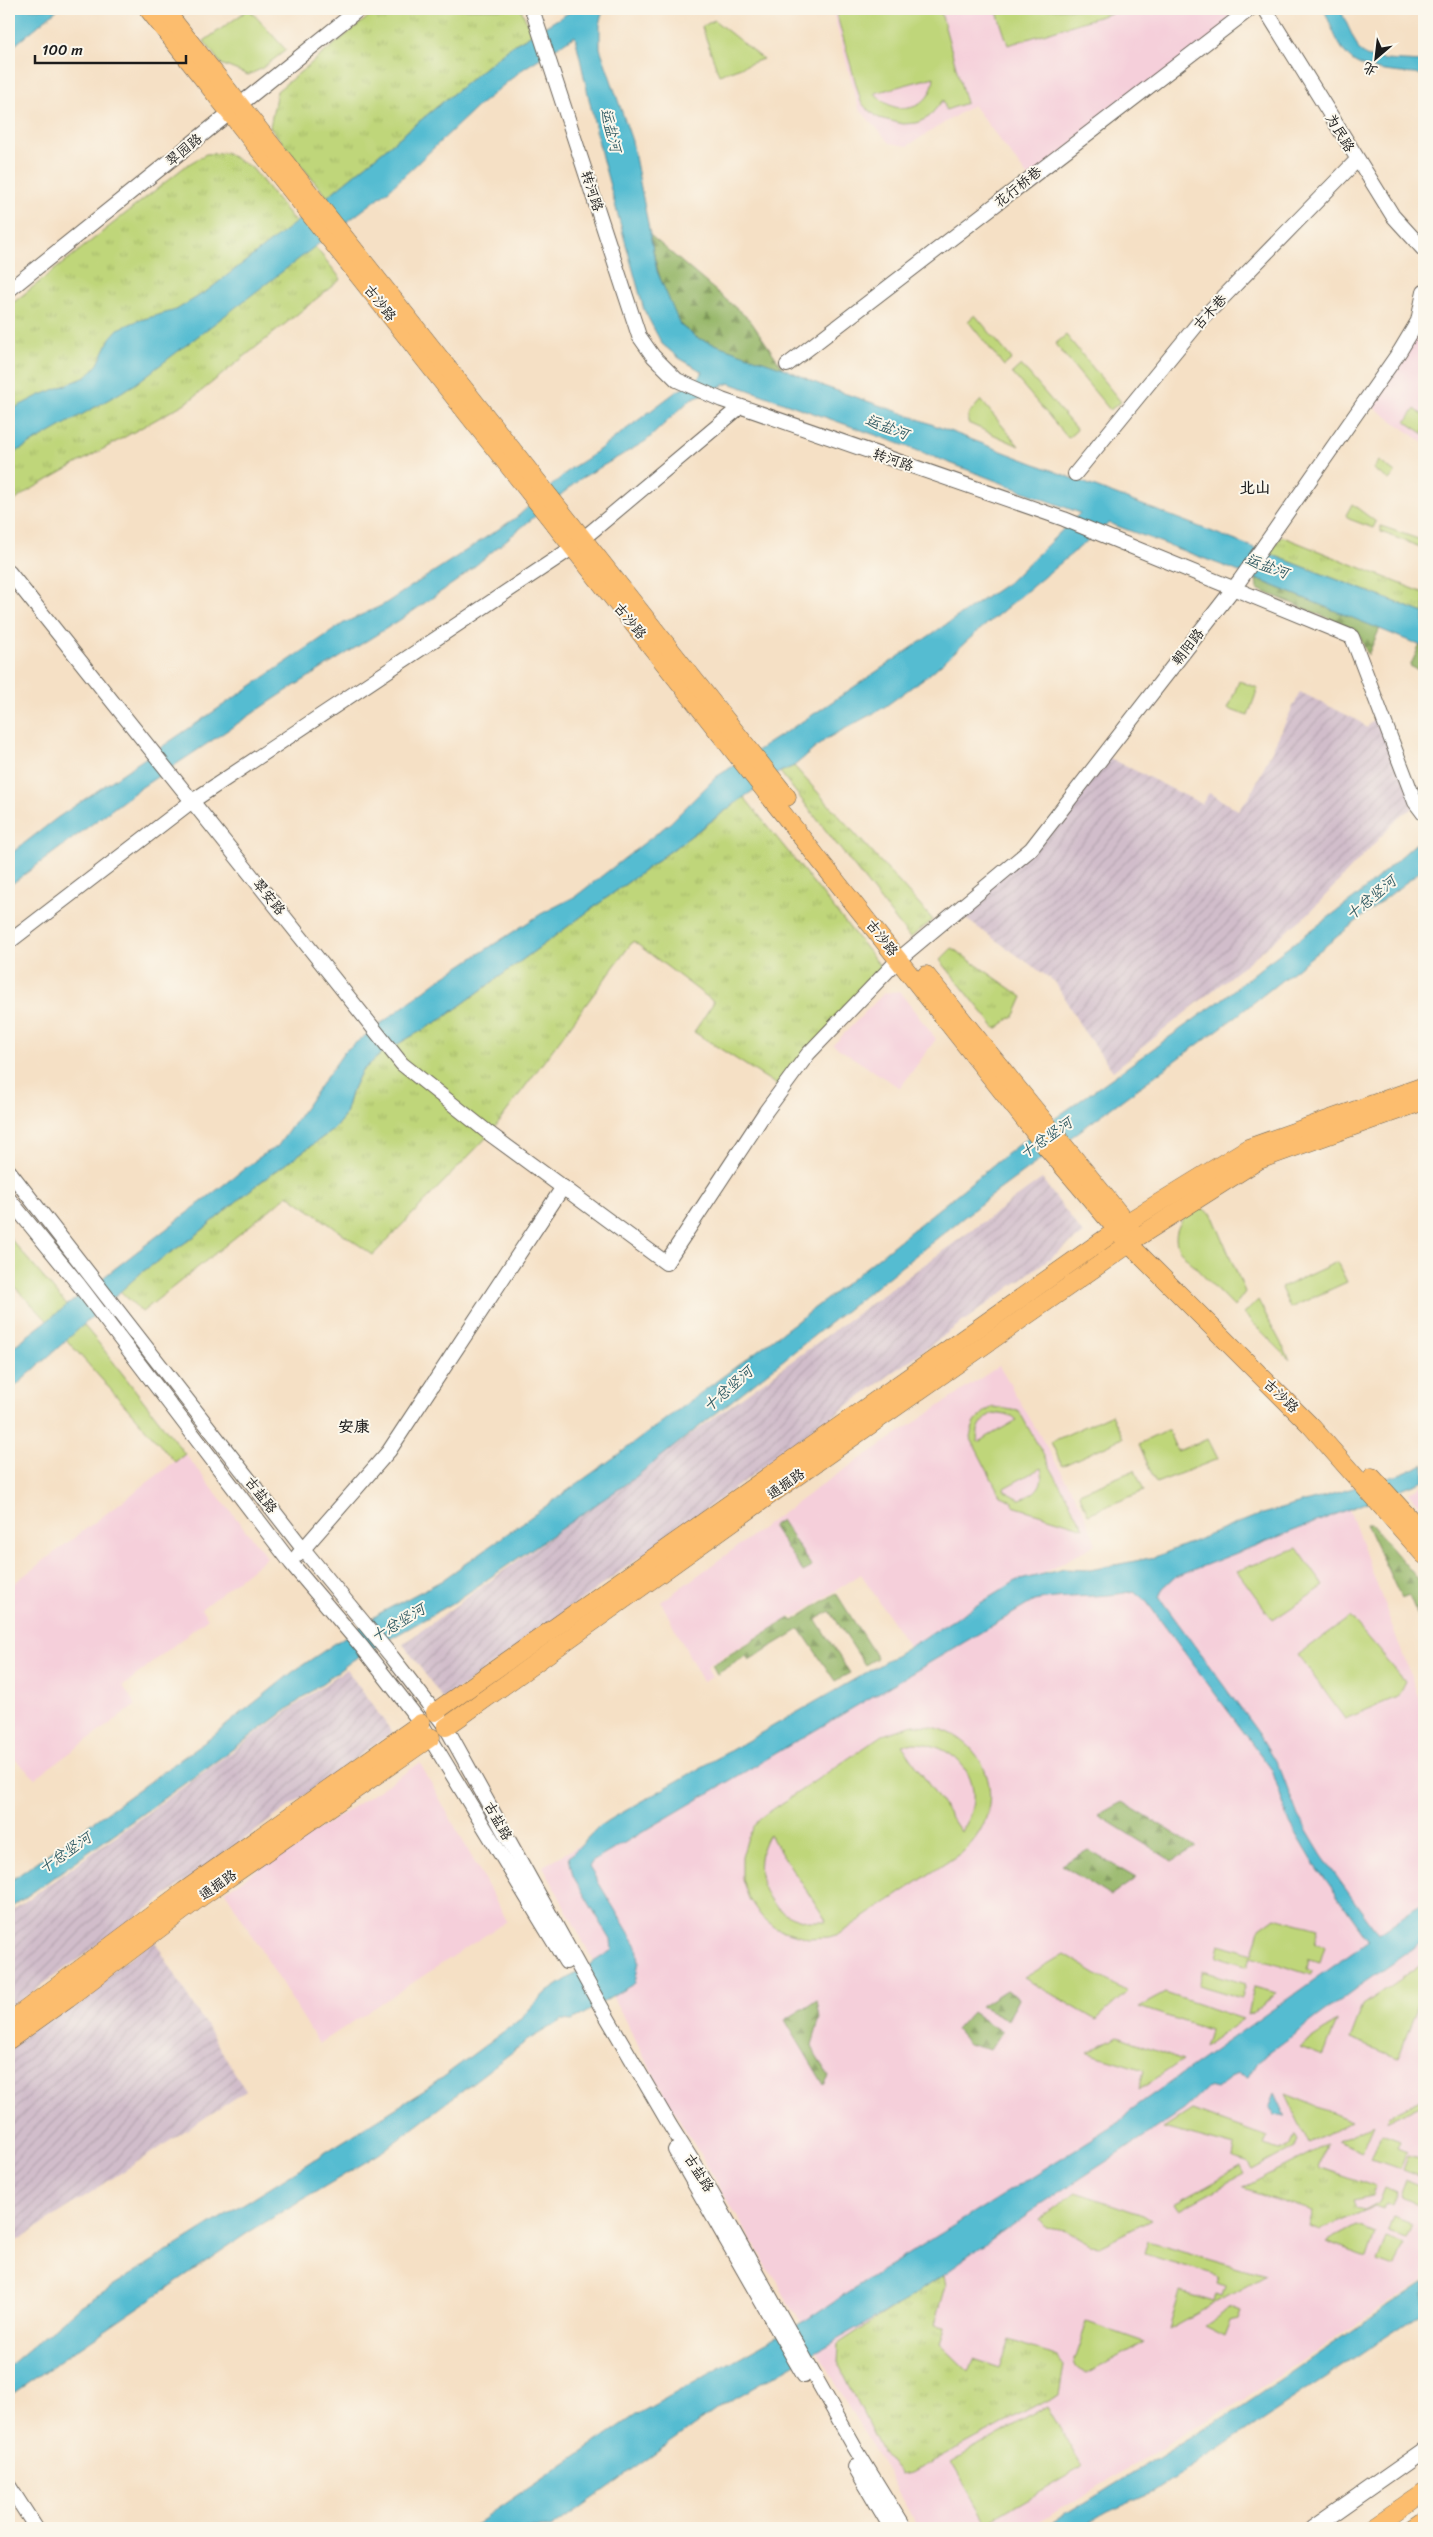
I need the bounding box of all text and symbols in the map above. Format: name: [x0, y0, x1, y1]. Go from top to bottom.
scale bar: [35, 32, 186, 64]
north arrow: [1350, 32, 1400, 82]
text: 100 m: [42, 37, 83, 63]
text: 北: [1358, 55, 1382, 83]
water label: 运盐河: [593, 105, 630, 158]
street label: 为民路: [1318, 109, 1362, 157]
street label: 翠园路: [160, 127, 208, 173]
street label: 花行桥巷: [988, 159, 1048, 214]
street label: 转河路: [574, 167, 610, 215]
street label: 古沙路: [357, 279, 403, 327]
street label: 古木巷: [1187, 287, 1234, 336]
water label: 运盐河: [861, 407, 915, 448]
street label: 转河路: [869, 441, 917, 479]
district label: 北山: [1239, 473, 1271, 502]
water label: 运盐河: [1241, 546, 1295, 587]
street label: 古沙路: [607, 597, 653, 645]
street label: 朝阳路: [1165, 623, 1211, 671]
water label: 十总竖河: [1340, 867, 1405, 927]
street label: 翠安路: [246, 873, 292, 921]
street label: 古沙路: [859, 914, 905, 962]
water label: 十总竖河: [1014, 1108, 1080, 1166]
water label: 十总竖河: [697, 1358, 761, 1418]
street label: 古沙路: [1257, 1372, 1305, 1420]
district label: 安康: [338, 1412, 370, 1441]
street label: 通掘路: [762, 1462, 810, 1506]
street label: 古盐路: [238, 1471, 284, 1519]
water label: 十总竖河: [366, 1595, 433, 1650]
street label: 古盐路: [477, 1797, 519, 1845]
water label: 十总竖河: [33, 1823, 99, 1881]
street label: 通掘路: [194, 1863, 242, 1907]
street label: 古盐路: [677, 2149, 721, 2197]

